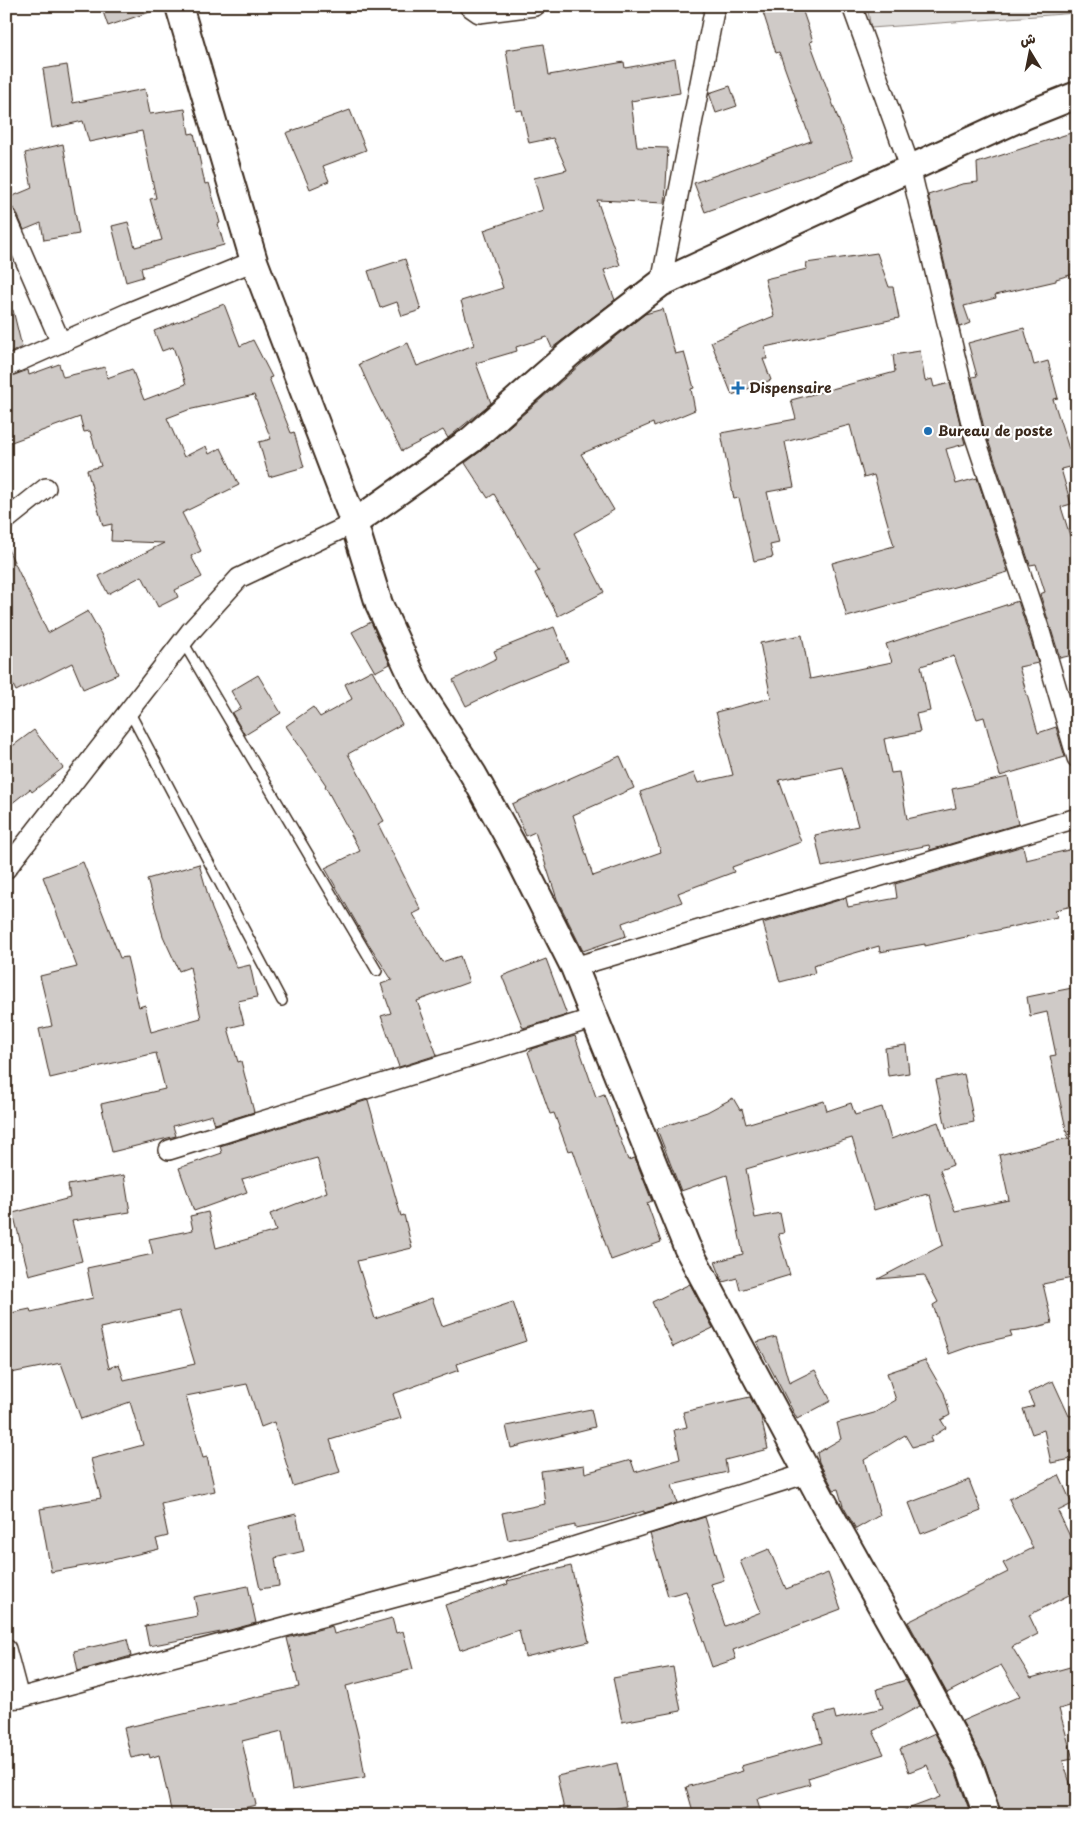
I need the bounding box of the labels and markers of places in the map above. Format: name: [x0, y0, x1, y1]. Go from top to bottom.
place label: Dispensaire: [749, 377, 832, 398]
marker: Dispensaire: [731, 381, 745, 395]
place label: Bureau de poste: [938, 420, 1053, 441]
marker: Bureau de poste: [922, 425, 934, 437]

